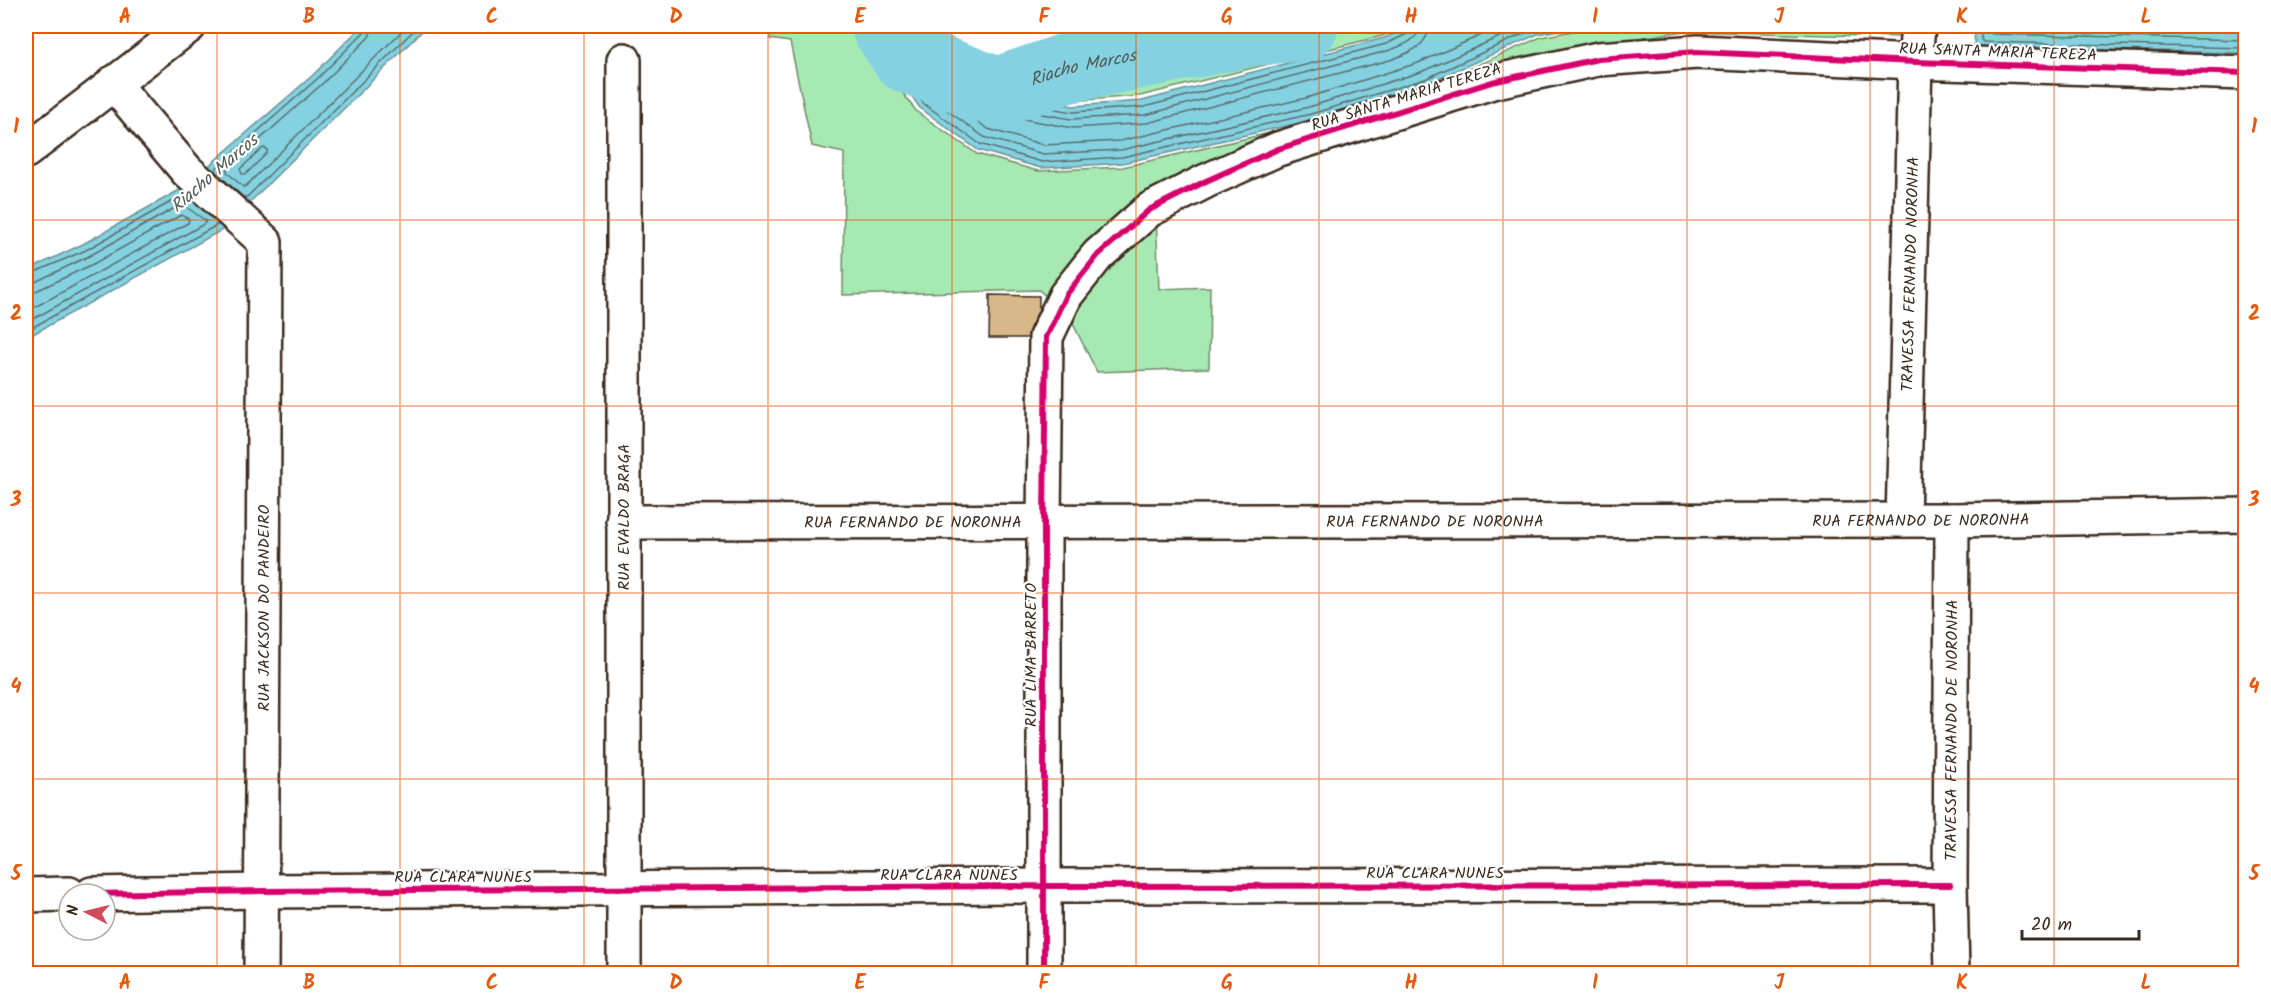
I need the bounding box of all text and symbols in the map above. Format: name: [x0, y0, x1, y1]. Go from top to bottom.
text: A: [119, 2, 131, 34]
text: B: [303, 2, 315, 34]
text: C: [486, 2, 498, 34]
text: D: [669, 2, 683, 34]
text: E: [854, 2, 866, 34]
text: F: [1039, 2, 1051, 34]
text: G: [1221, 2, 1233, 34]
text: H: [1404, 2, 1418, 34]
text: I: [1592, 2, 1598, 34]
text: J: [1774, 2, 1785, 34]
text: K: [1956, 2, 1968, 34]
text: L: [2141, 2, 2151, 34]
street label: RUA SANTA MARIA TEREZA: [1899, 37, 2098, 68]
water label: Riacho Marcos: [1026, 41, 1141, 96]
street label: RUA SANTA MARIA TEREZA: [1308, 56, 1505, 138]
text: 1: [13, 112, 19, 144]
text: 1: [2251, 112, 2257, 144]
water label: Riacho Marcos: [164, 126, 267, 221]
street label: TRAVESSA FERNANDO NORONHA: [1895, 156, 1927, 392]
text: 2: [10, 299, 22, 331]
text: 2: [2248, 299, 2260, 331]
street label: RUA EVALDO BRAGA: [612, 443, 637, 590]
text: 3: [10, 485, 22, 517]
text: 3: [2248, 485, 2260, 517]
street label: RUA JACKSON DO PANDEIRO: [252, 505, 277, 711]
street label: RUA FERNANDO DE NORONHA: [1812, 508, 2030, 534]
street label: RUA FERNANDO DE NORONHA: [804, 510, 1022, 536]
street label: RUA FERNANDO DE NORONHA: [1326, 510, 1544, 535]
street label: RUA LIMA BARRETO: [1019, 583, 1044, 727]
street label: TRAVESSA FERNANDO DE NORONHA: [1939, 599, 1966, 861]
text: 4: [11, 672, 22, 704]
text: 4: [2249, 672, 2260, 704]
text: 5: [10, 859, 23, 891]
text: 5: [2248, 859, 2261, 891]
street label: RUA CLARA NUNES: [1366, 861, 1504, 886]
street label: RUA CLARA NUNES: [880, 863, 1018, 888]
street label: RUA CLARA NUNES: [394, 865, 532, 890]
north arrow: [57, 882, 117, 942]
scale bar: [2022, 903, 2139, 941]
text: N: [61, 904, 87, 917]
text: 20 m: [2031, 911, 2072, 940]
text: A: [119, 968, 131, 999]
text: B: [303, 968, 315, 999]
text: C: [486, 968, 498, 999]
text: D: [669, 968, 683, 999]
text: E: [854, 968, 866, 999]
text: F: [1039, 968, 1051, 999]
text: G: [1221, 968, 1233, 999]
text: H: [1404, 968, 1418, 999]
text: I: [1592, 968, 1598, 999]
text: J: [1774, 968, 1785, 999]
text: K: [1956, 968, 1968, 999]
text: L: [2141, 968, 2151, 999]

